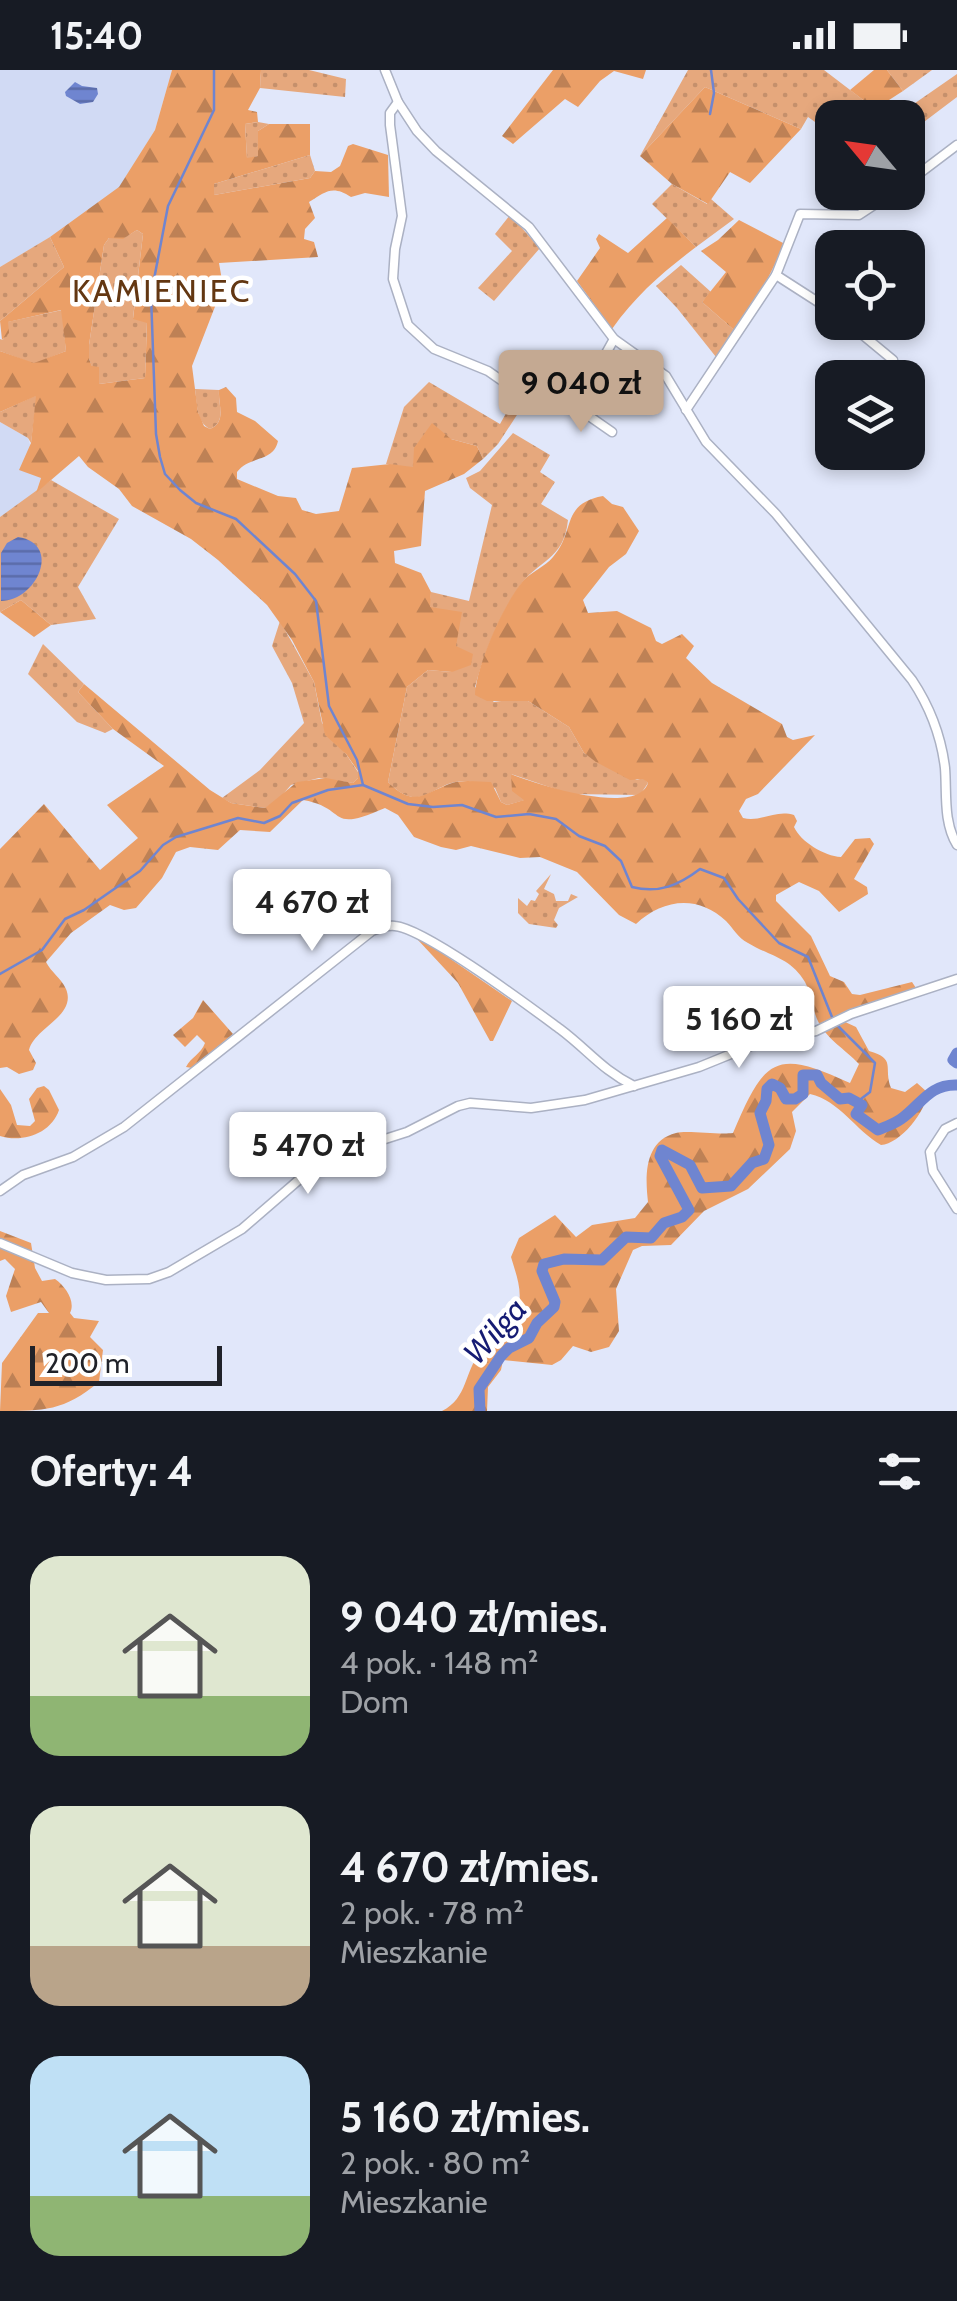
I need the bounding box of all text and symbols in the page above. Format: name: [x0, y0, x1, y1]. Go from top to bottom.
text: 15:40: [50, 12, 143, 59]
north arrow: [815, 100, 925, 210]
map controls: [815, 100, 925, 470]
button: locate: [815, 230, 925, 340]
district label: KAMIENIEC: [72, 271, 252, 310]
pin: 9 040 zł: [478, 350, 684, 435]
button: layers: [815, 360, 925, 470]
text: 9 040 zł: [521, 363, 641, 402]
pin: 4 670 zł: [209, 869, 415, 954]
text: 4 670 zł: [255, 882, 369, 921]
pin: 5 160 zł: [636, 986, 842, 1071]
text: 5 160 zł: [685, 999, 793, 1038]
pin: 5 470 zł: [205, 1112, 411, 1197]
text: 5 470 zł: [251, 1125, 365, 1164]
water label: Wilga: [455, 1290, 534, 1372]
scale bar: [30, 1341, 222, 1386]
text: 200 m: [45, 1346, 130, 1380]
icon: filters: [872, 1444, 927, 1499]
text: Oferty: 4: [30, 1445, 193, 1497]
text: 9 040 zł/mies.: [340, 1591, 608, 1643]
icon: home: [110, 1596, 230, 1716]
text: 4 pok. · 148 m²: [340, 1643, 538, 1682]
text: Dom: [340, 1682, 409, 1721]
text: 4 670 zł/mies.: [340, 1841, 599, 1893]
icon: home: [110, 1846, 230, 1966]
text: 2 pok. · 78 m²: [340, 1893, 524, 1932]
text: Mieszkanie: [340, 1932, 488, 1971]
text: 5 160 zł/mies.: [340, 2091, 590, 2143]
icon: home: [110, 2096, 230, 2216]
text: 2 pok. · 80 m²: [340, 2143, 530, 2182]
text: Mieszkanie: [340, 2182, 488, 2221]

